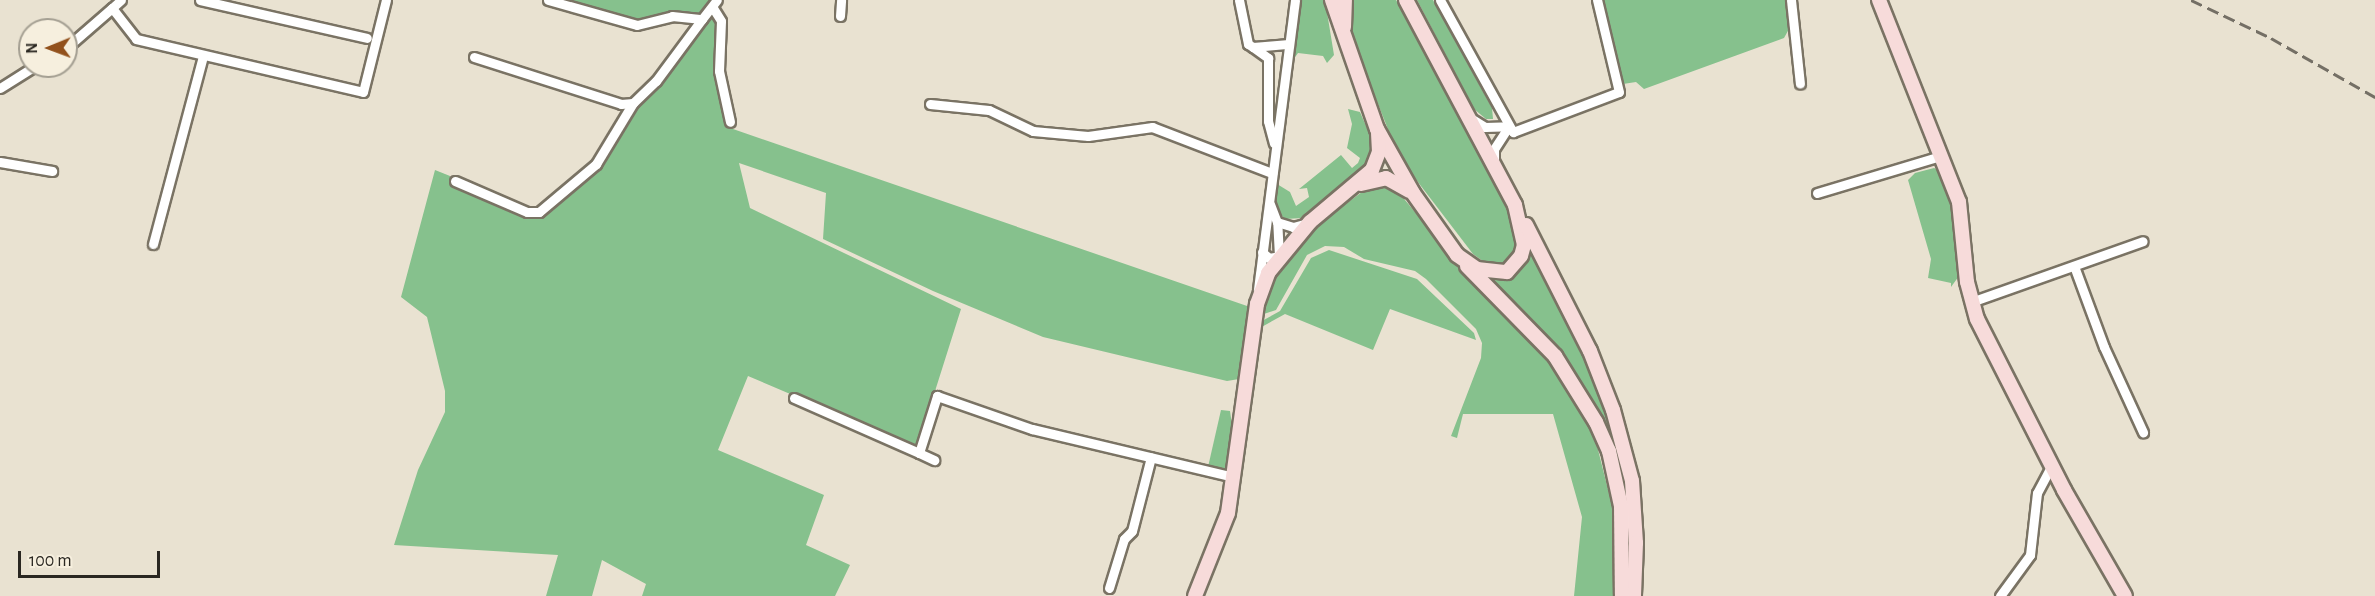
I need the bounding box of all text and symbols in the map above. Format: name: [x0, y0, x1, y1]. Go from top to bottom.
north arrow: [18, 18, 78, 78]
text: N: [24, 43, 40, 54]
scale bar: [21, 539, 164, 577]
text: 100 m: [29, 552, 72, 570]

